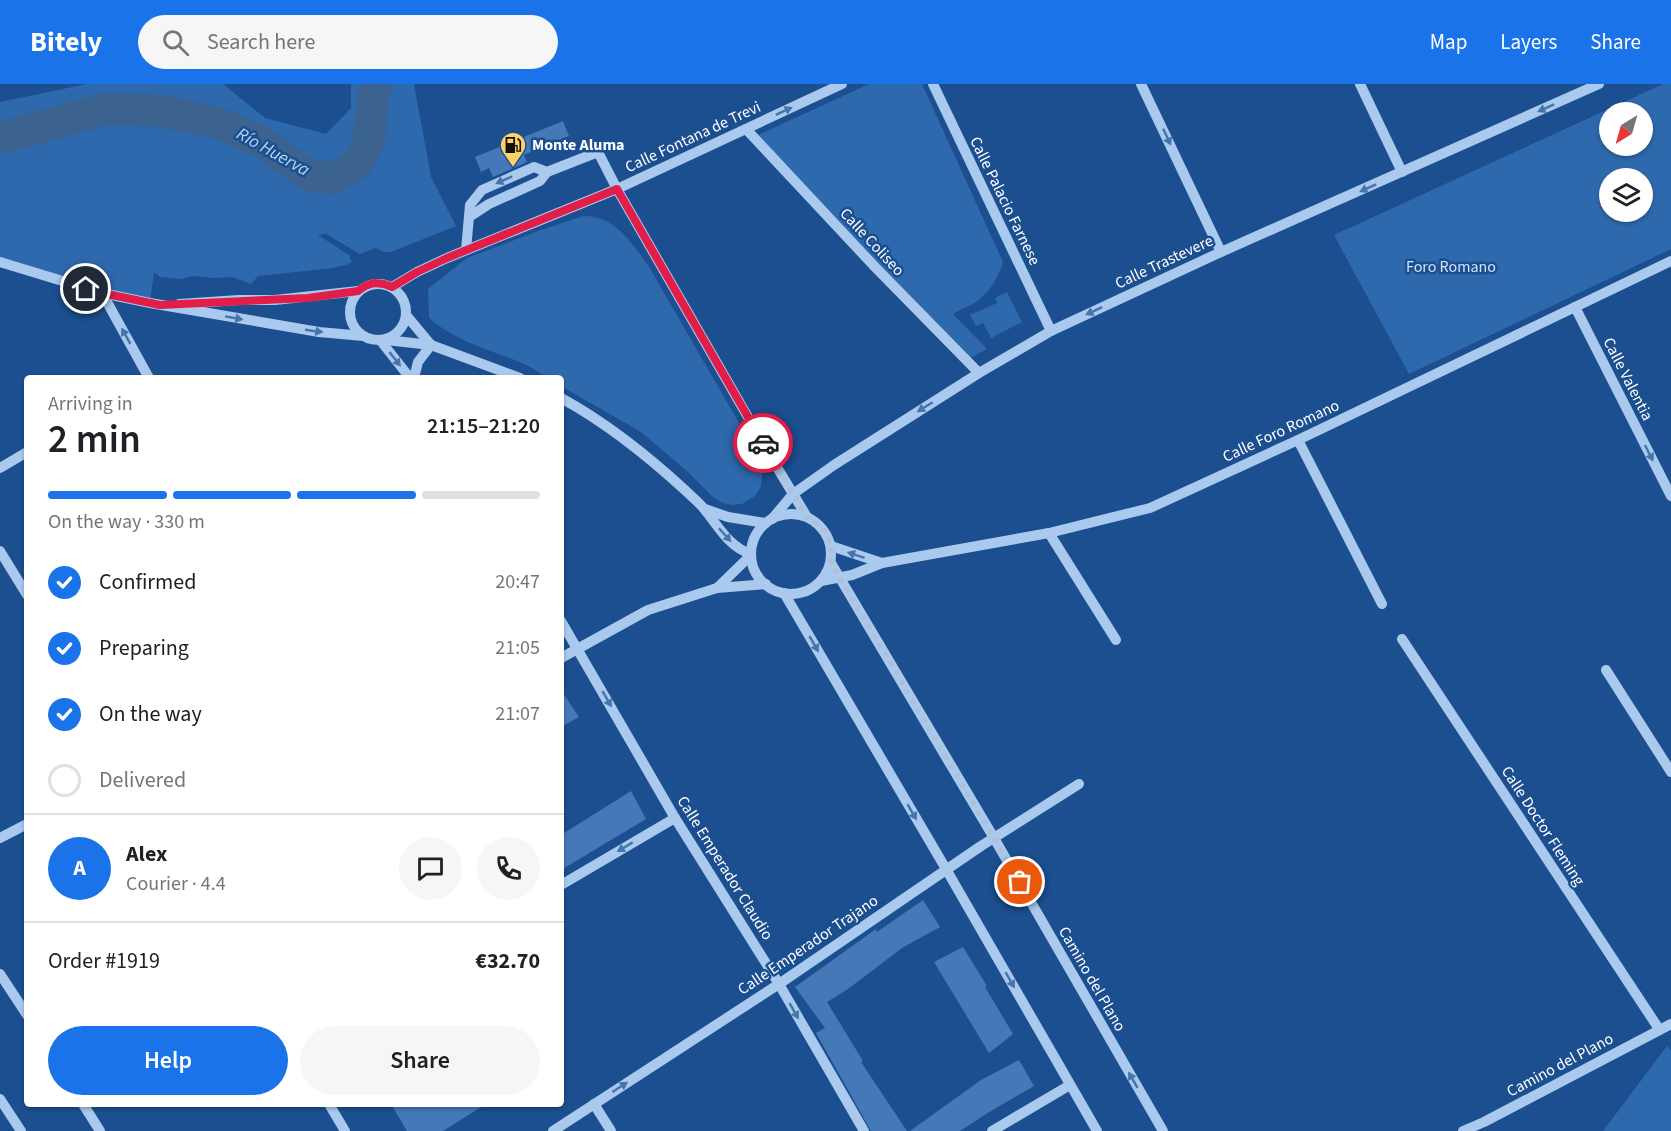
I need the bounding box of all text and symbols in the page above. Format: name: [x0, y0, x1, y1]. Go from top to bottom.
search box: [138, 15, 558, 69]
text: Bitely: [30, 22, 102, 62]
icon: search: [159, 26, 192, 59]
text: Search here: [207, 26, 315, 58]
text: Map: [1430, 27, 1467, 57]
text: Layers: [1500, 27, 1557, 57]
text: Share: [1590, 27, 1641, 57]
street label: Calle Fontana de Trevi: [622, 96, 764, 178]
north arrow: [1599, 102, 1653, 156]
map controls: [1599, 102, 1653, 222]
one-way arrow: [1536, 103, 1554, 113]
one-way arrow: [776, 106, 794, 116]
water label: Río Huerva: [232, 122, 314, 183]
one-way arrow: [1162, 128, 1171, 145]
fuel station icon: Monte Aluma: [498, 130, 528, 168]
street label: Calle Palacio Farnese: [964, 133, 1046, 269]
place label: Monte Aluma: [532, 134, 625, 156]
button: layers: [1599, 168, 1653, 222]
one-way arrow: [495, 175, 513, 185]
one-way arrow: [1359, 183, 1376, 192]
street label: Calle Coliseo: [835, 203, 909, 281]
street label: Calle Trastevere: [1111, 230, 1217, 294]
park label: Foro Romano: [1406, 256, 1496, 278]
pin: [60, 263, 111, 314]
icon: home: [69, 272, 102, 305]
one-way arrow: [1086, 307, 1103, 316]
one-way arrow: [224, 313, 243, 322]
one-way arrow: [305, 326, 324, 335]
one-way arrow: [120, 328, 131, 344]
street label: Calle Valentia: [1598, 334, 1658, 424]
one-way arrow: [389, 351, 401, 367]
text: Arriving in: [48, 390, 133, 418]
street label: Calle Foro Romano: [1219, 394, 1343, 468]
one-way arrow: [916, 401, 933, 412]
text: 21:15–21:20: [427, 410, 540, 442]
text: 2 min: [48, 412, 141, 468]
courier: [733, 413, 793, 473]
icon: car: [747, 427, 780, 460]
one-way arrow: [1645, 445, 1654, 462]
text: On the way · 330 m: [48, 508, 205, 536]
one-way arrow: [718, 527, 731, 542]
one-way arrow: [847, 550, 865, 560]
icon: check: [48, 566, 81, 599]
text: Confirmed: [99, 566, 196, 598]
text: 20:47: [495, 568, 540, 596]
icon: check: [48, 632, 81, 665]
text: Preparing: [99, 632, 189, 664]
text: 21:05: [495, 634, 540, 662]
one-way arrow: [808, 636, 819, 652]
one-way arrow: [602, 691, 612, 708]
icon: check: [48, 698, 81, 731]
text: On the way: [99, 698, 202, 730]
text: 21:07: [495, 700, 540, 728]
street label: Calle Doctor Fleming: [1496, 762, 1590, 890]
text: Delivered: [99, 764, 186, 796]
street label: Calle Emperador Claudio: [672, 792, 778, 944]
one-way arrow: [907, 804, 918, 820]
button: chat: [399, 837, 462, 900]
button: phone: [477, 837, 540, 900]
text: Alex: [126, 838, 167, 870]
one-way arrow: [617, 842, 633, 853]
text: A: [73, 852, 86, 884]
pin: [994, 856, 1045, 907]
icon: bag: [1003, 865, 1036, 898]
text: Courier · 4.4: [126, 870, 226, 898]
street label: Calle Emperador Trajano: [733, 890, 883, 1000]
street label: Camino del Plano: [1053, 923, 1131, 1035]
text: Order #1919: [48, 945, 160, 977]
text: €32.70: [475, 945, 540, 977]
one-way arrow: [1005, 972, 1015, 989]
one-way arrow: [789, 1003, 800, 1019]
button: Help: [48, 1026, 288, 1095]
button: Share: [300, 1026, 540, 1095]
street label: Camino del Plano: [1503, 1028, 1617, 1102]
one-way arrow: [1128, 1072, 1139, 1088]
one-way arrow: [611, 1081, 627, 1093]

